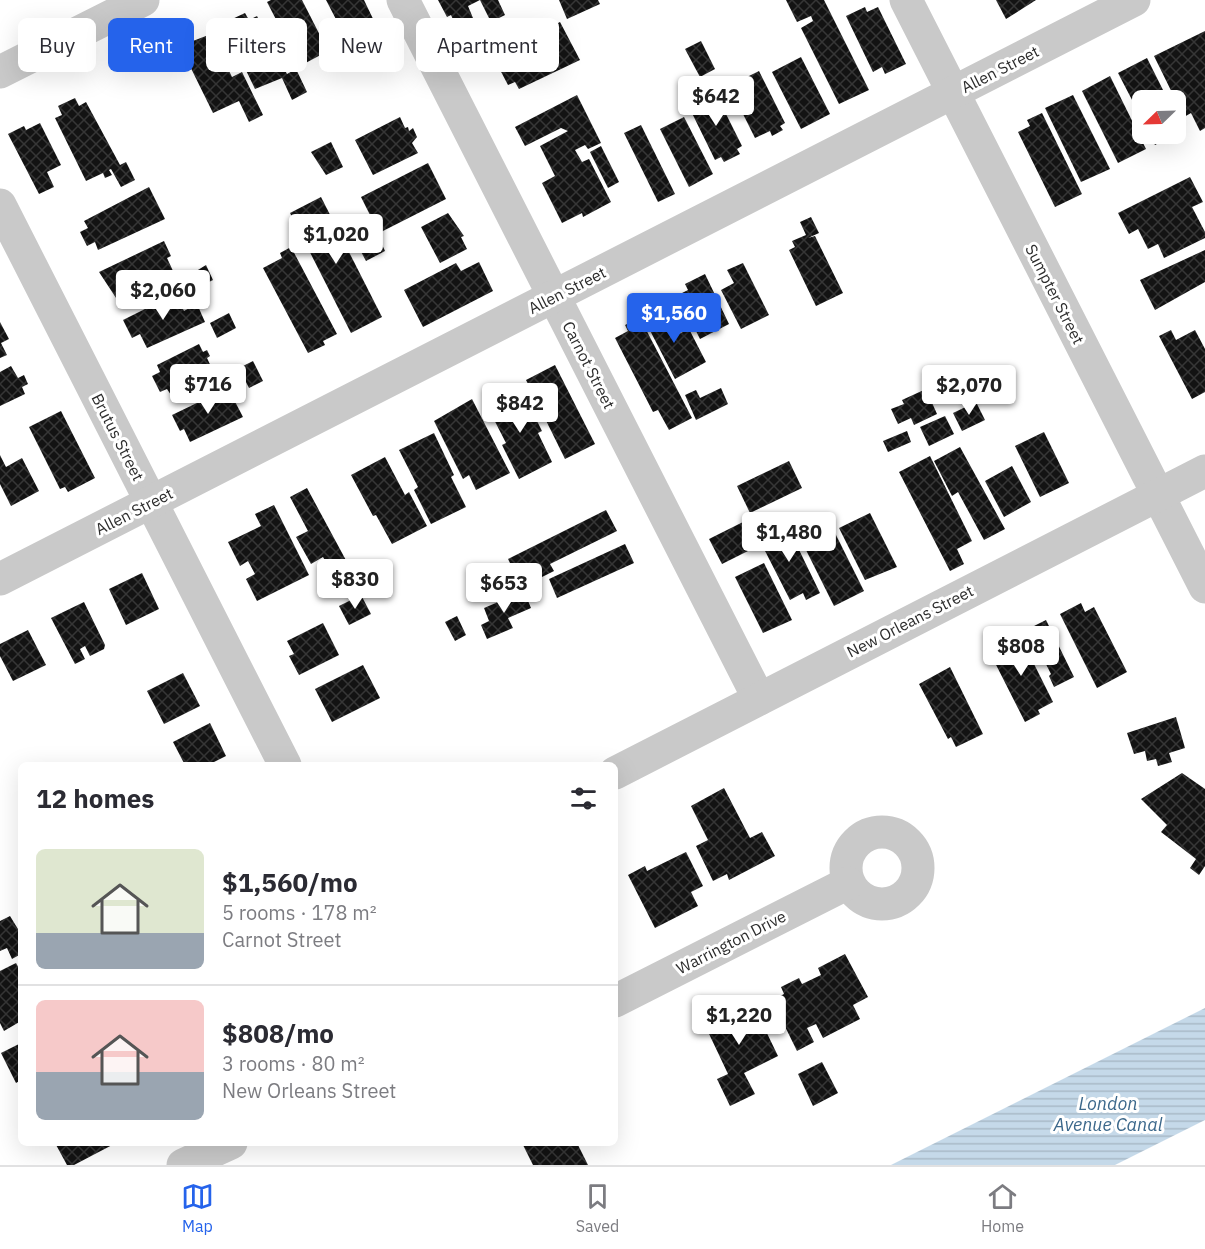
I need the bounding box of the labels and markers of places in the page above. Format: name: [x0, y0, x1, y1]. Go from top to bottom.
pin: $642: [680, 76, 752, 127]
pin: $1,020: [287, 214, 385, 265]
pin: $2,060: [114, 270, 212, 321]
pin: $1,560: [625, 293, 723, 344]
pin: $716: [172, 364, 244, 415]
pin: $2,070: [920, 365, 1018, 416]
pin: $842: [484, 383, 556, 434]
pin: $1,480: [740, 512, 838, 563]
pin: $830: [319, 559, 391, 610]
pin: $653: [468, 563, 540, 614]
pin: $808: [985, 626, 1057, 677]
pin: $1,220: [690, 995, 788, 1046]

